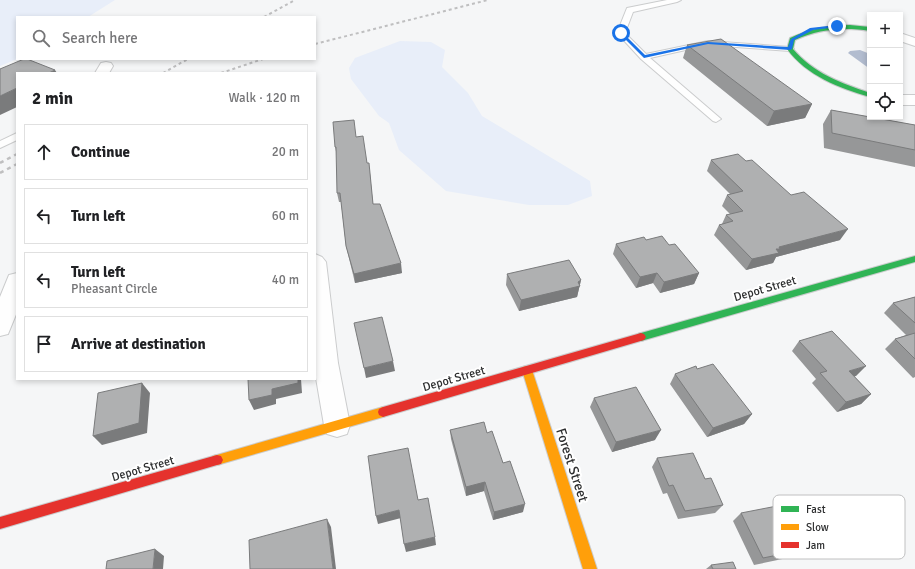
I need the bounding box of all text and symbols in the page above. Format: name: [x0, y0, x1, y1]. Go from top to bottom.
map controls: [867, 12, 903, 120]
button: +: [867, 12, 903, 48]
search box: [16, 16, 316, 60]
route end: [828, 17, 846, 35]
route start: [612, 24, 630, 42]
icon: search: [30, 27, 52, 49]
text: Search here: [62, 29, 138, 47]
button: −: [867, 48, 903, 84]
button: locate: [867, 84, 903, 120]
text: 2 min: [32, 88, 73, 109]
text: Walk · 120 m: [229, 90, 300, 106]
icon: ahead: [33, 141, 55, 163]
text: Continue: [71, 143, 130, 161]
text: 20 m: [272, 144, 299, 160]
icon: left: [33, 205, 55, 227]
text: Turn left: [71, 207, 125, 225]
text: 60 m: [272, 208, 299, 224]
text: Turn left: [71, 263, 125, 281]
icon: left: [33, 269, 55, 291]
text: 40 m: [272, 272, 299, 288]
street label: Depot Street: [732, 273, 798, 305]
text: Pheasant Circle: [71, 281, 158, 297]
icon: arrive: [33, 333, 55, 355]
text: Arrive at destination: [71, 335, 206, 353]
street label: Depot Street: [421, 363, 487, 395]
street label: Forest Street: [552, 426, 592, 504]
street label: Depot Street: [110, 453, 176, 485]
legend: [773, 495, 905, 559]
text: Fast: [806, 503, 826, 516]
text: Slow: [806, 521, 829, 534]
text: Jam: [806, 539, 825, 552]

